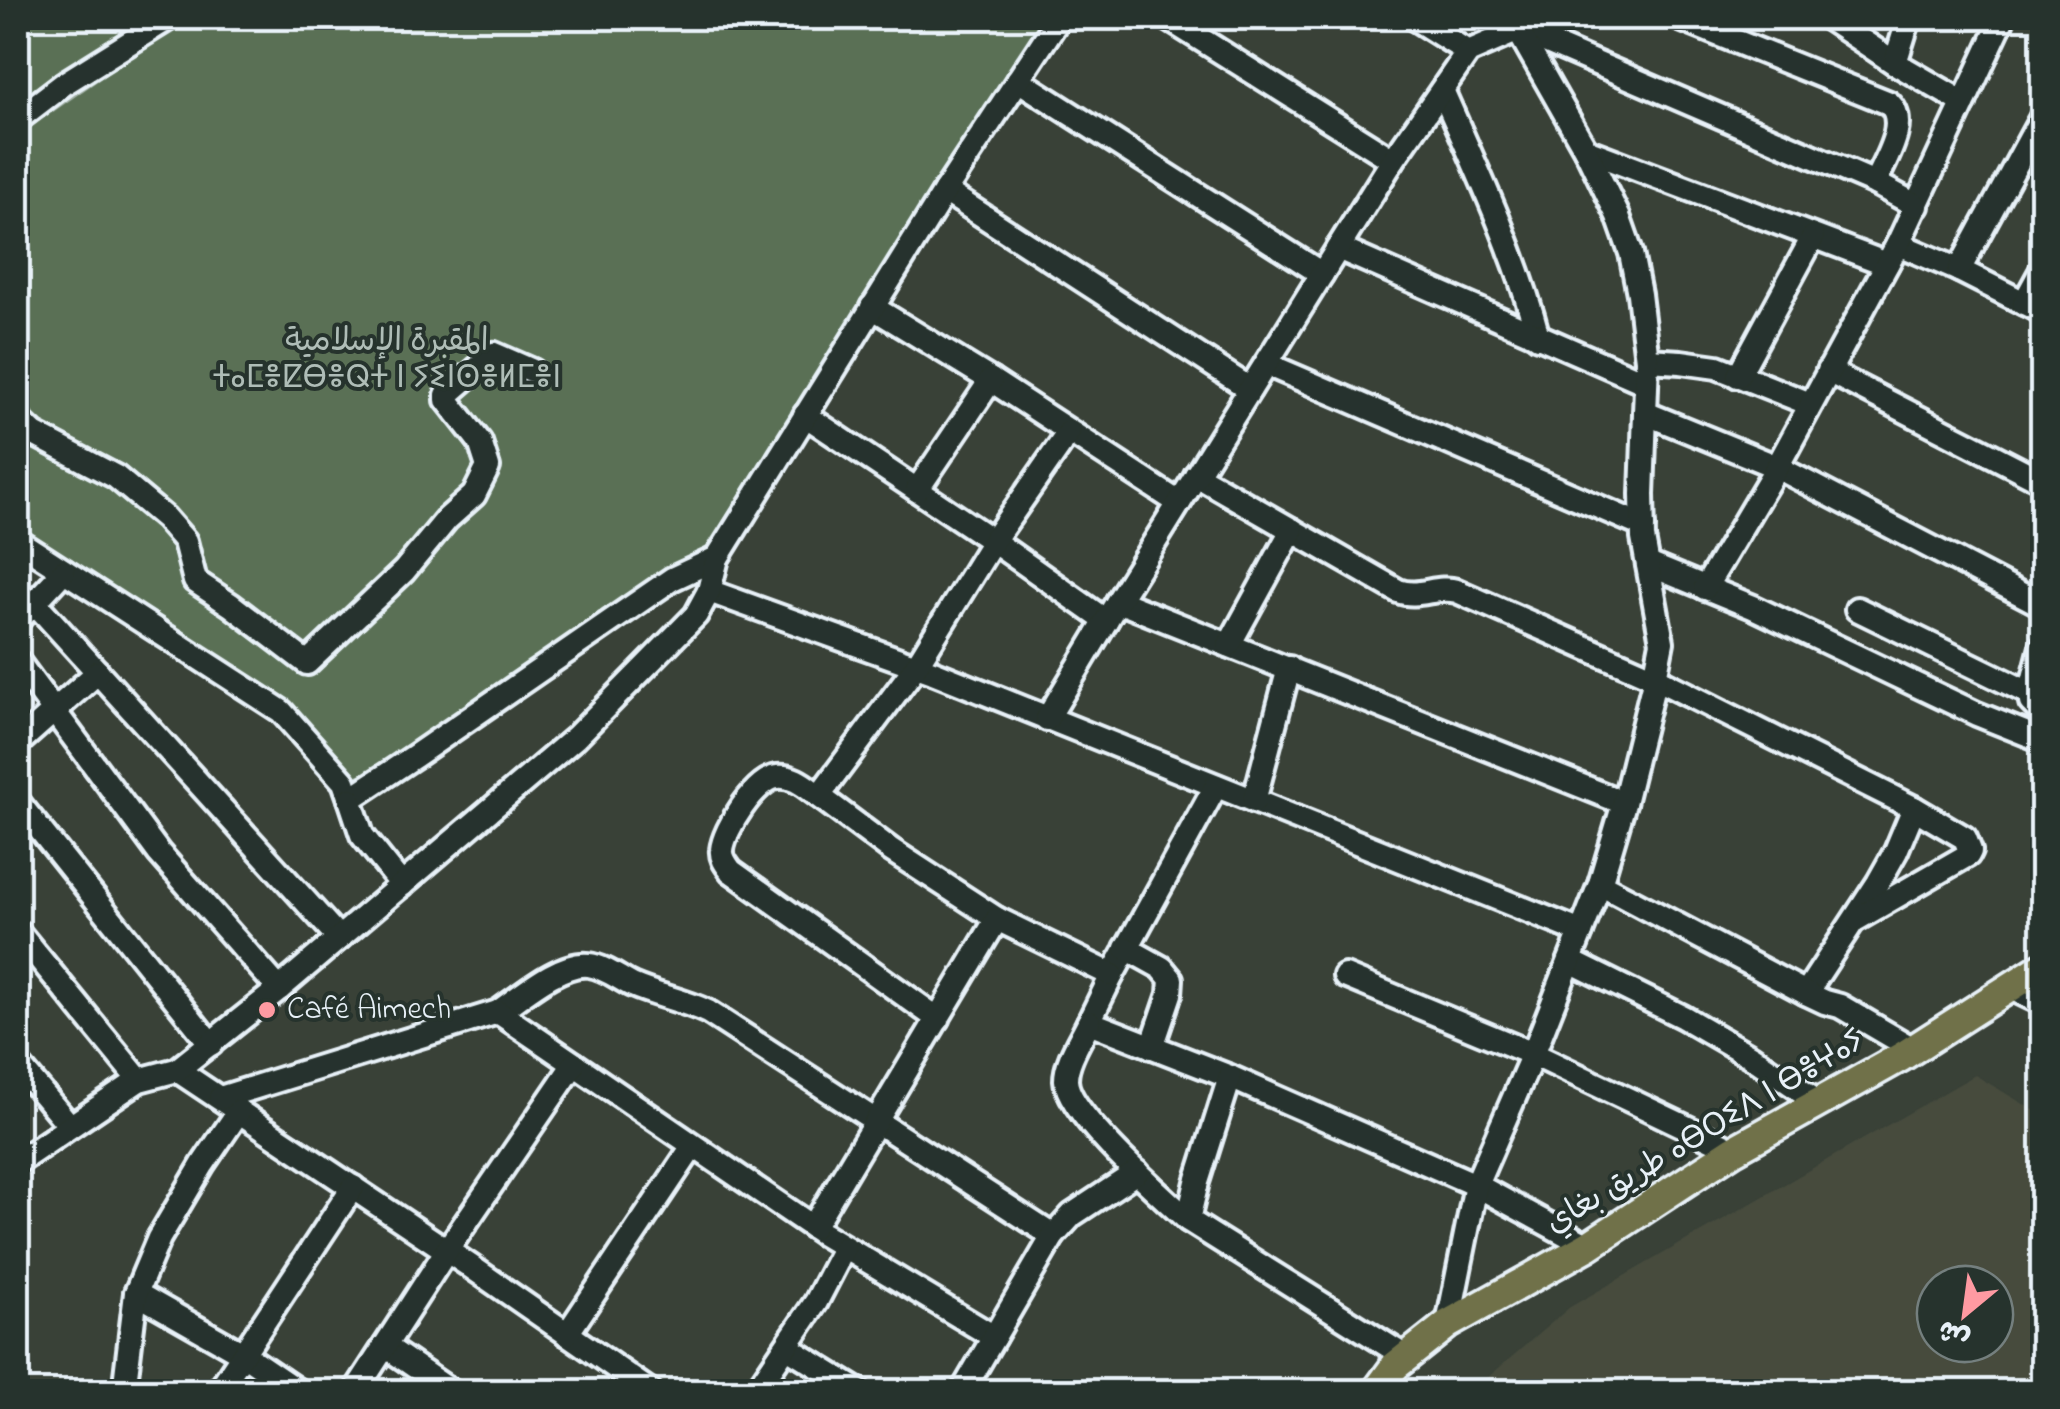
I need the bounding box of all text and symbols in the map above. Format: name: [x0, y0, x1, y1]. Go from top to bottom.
park label: المقبرة الإسلامية ⵜⴰⵎⴻⵇⴱⴻⵕⵜ ⵏ ⵢⵉⵏⵙⴻⵍⵎⴻⵏ: [213, 319, 561, 403]
place label: Café Aimech: [287, 987, 451, 1034]
marker: Café Aimech: [256, 999, 278, 1021]
street label: طريق بغاي ⴰⴱⵔⵉⴷ ⵏ ⴱⴻⵖⴰⵢ: [1537, 1019, 1875, 1247]
north arrow: [1915, 1264, 2015, 1364]
text: ش: [1931, 1307, 1978, 1358]

